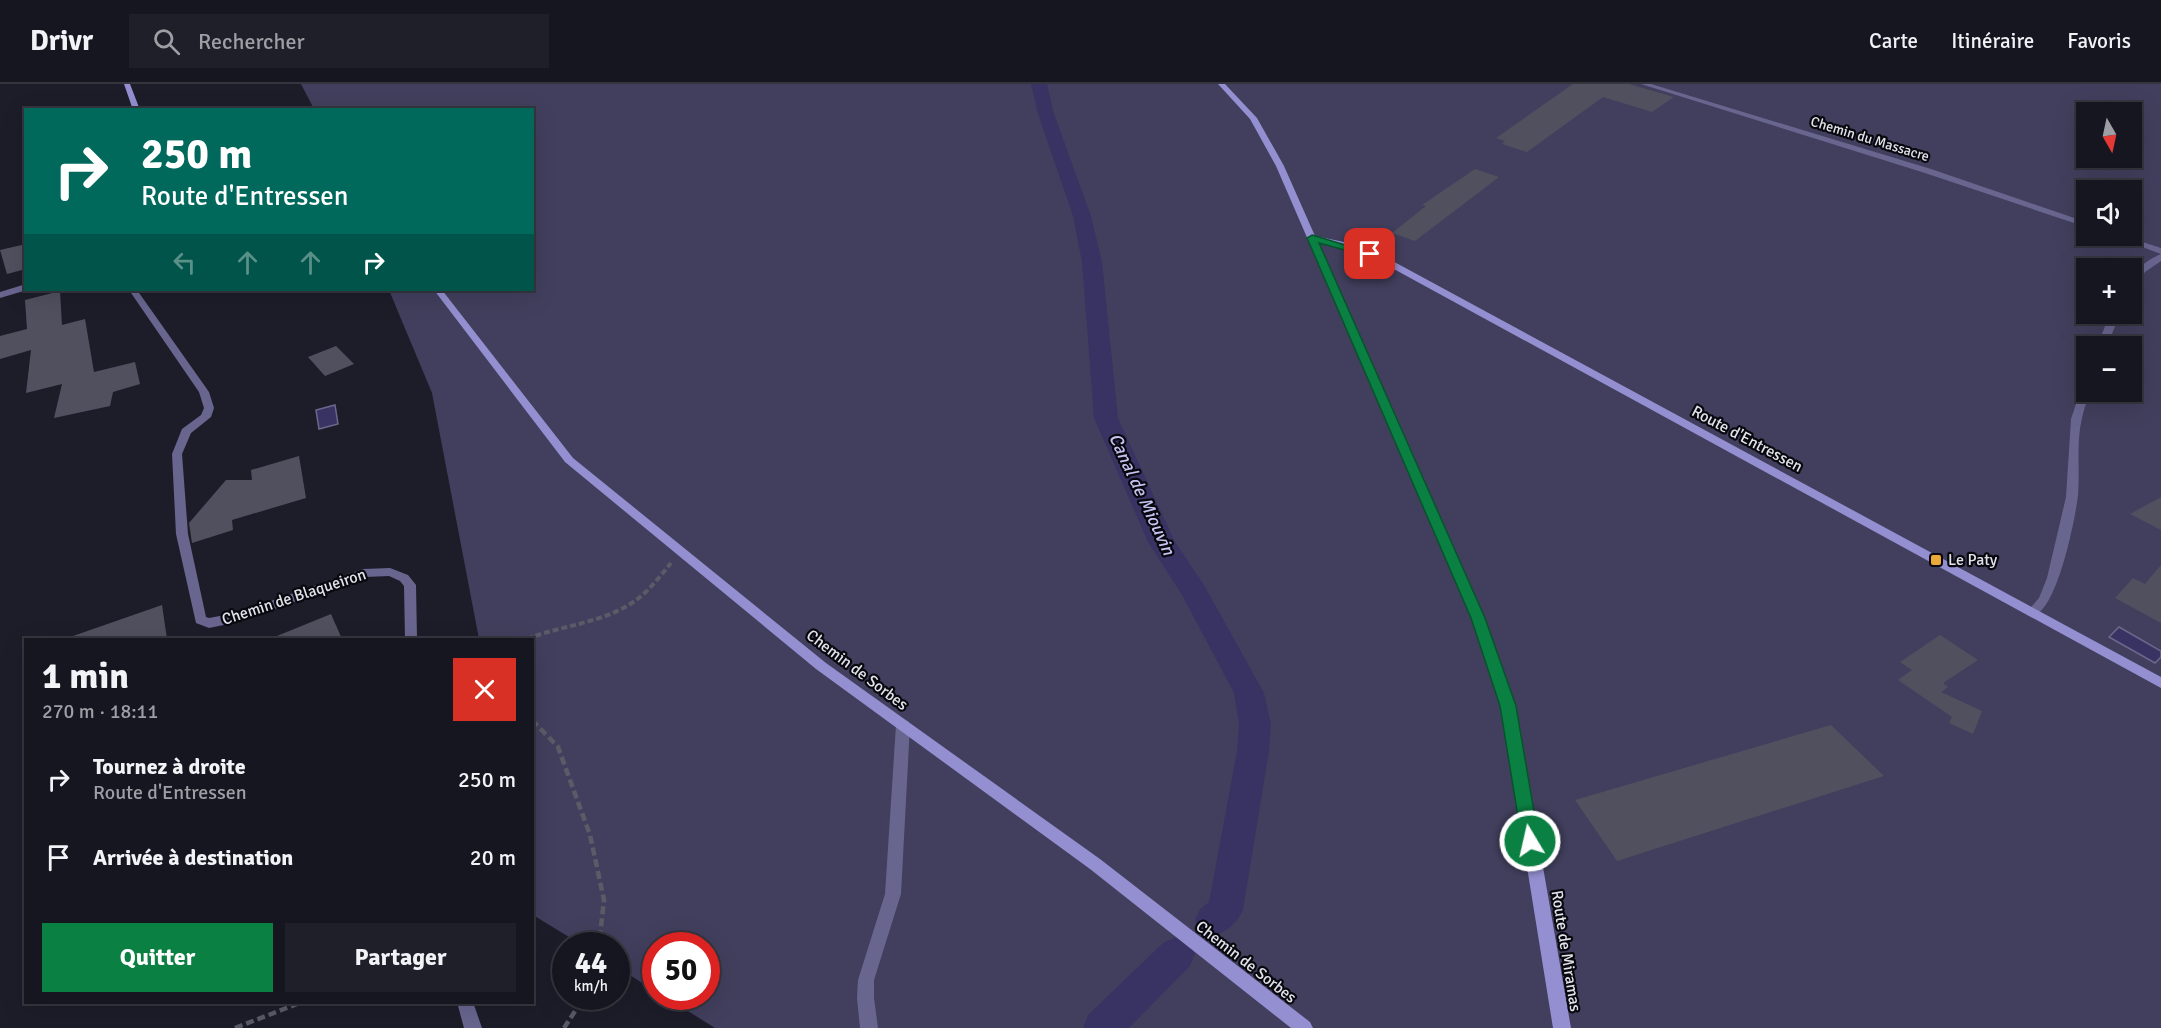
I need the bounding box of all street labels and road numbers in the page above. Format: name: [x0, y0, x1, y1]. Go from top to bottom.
street label: Chemin du Massacre: [1809, 113, 1931, 165]
street label: Route d'Entressen: [1688, 401, 1806, 477]
street label: Chemin de Blaqueiron: [219, 564, 369, 630]
street label: Chemin de Sorbes: [802, 625, 912, 715]
street label: Route de Miramas: [1547, 889, 1585, 1013]
street label: Chemin de Sorbes: [1192, 916, 1300, 1008]

